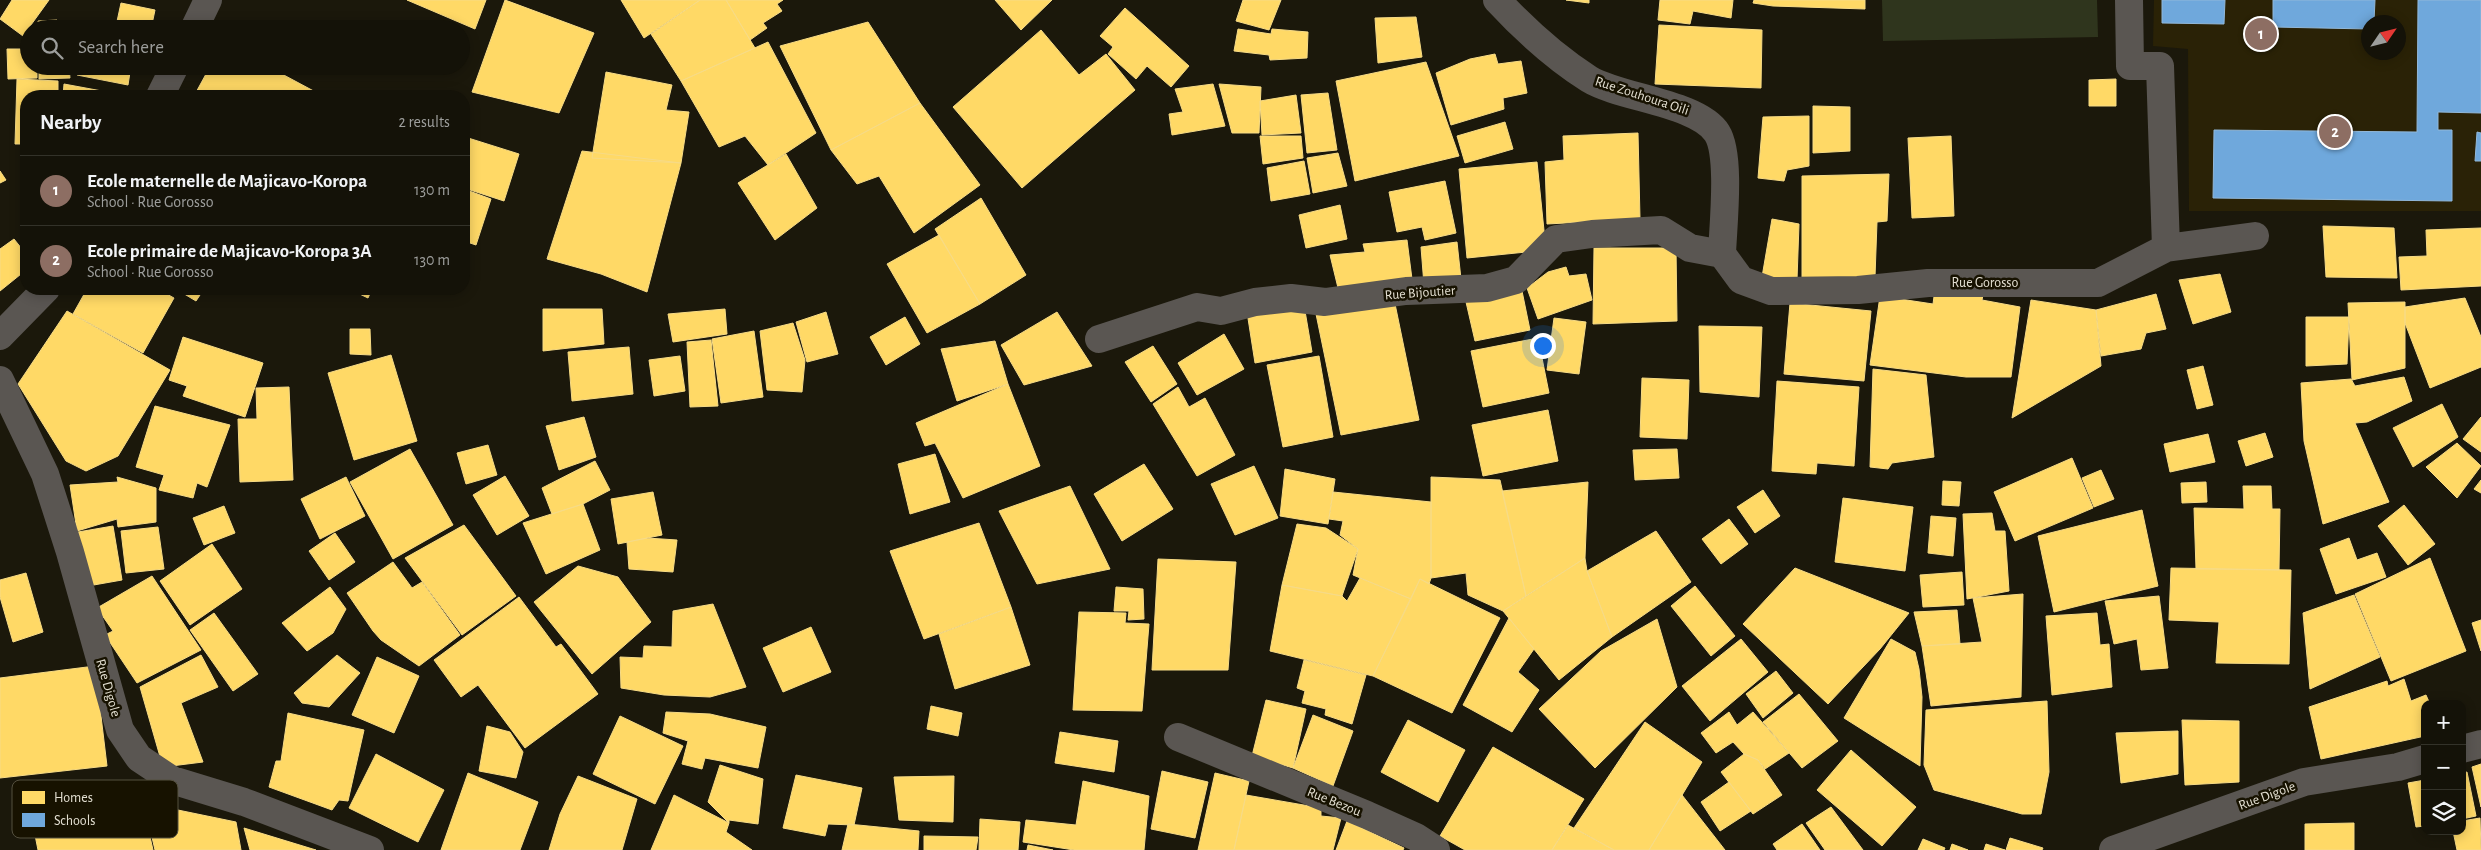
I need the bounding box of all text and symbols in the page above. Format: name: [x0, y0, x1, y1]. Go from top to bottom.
pin: 1: [2245, 15, 2277, 53]
north arrow: [2361, 15, 2406, 60]
search box: [20, 20, 470, 75]
icon: search: [38, 34, 66, 62]
text: Search here: [78, 38, 164, 57]
street label: Rue Zouhoura Oili: [1593, 74, 1691, 118]
text: Nearby: [40, 112, 101, 133]
pin: 2: [2319, 113, 2351, 151]
text: 2 results: [398, 114, 450, 130]
text: Ecole maternelle de Majicavo-Koropa: [87, 172, 367, 191]
text: 1: [53, 182, 59, 198]
text: 130 m: [414, 182, 450, 198]
text: School · Rue Gorosso: [87, 194, 214, 210]
text: Ecole primaire de Majicavo-Koropa 3A: [87, 242, 372, 261]
text: 2: [52, 252, 60, 268]
text: 130 m: [414, 252, 450, 268]
text: School · Rue Gorosso: [87, 264, 214, 280]
street label: Rue Gorosso: [1952, 276, 2019, 290]
street label: Rue Bijoutier: [1384, 284, 1456, 302]
your location: [1530, 333, 1556, 359]
street label: Rue Digole: [93, 658, 123, 718]
map controls: [2421, 700, 2466, 835]
button: +: [2421, 700, 2466, 745]
button: −: [2421, 745, 2466, 790]
street label: Rue Digole: [2237, 779, 2297, 813]
legend: [12, 780, 178, 838]
street label: Rue Bezou: [1305, 785, 1363, 819]
button: layers: [2421, 790, 2466, 835]
text: Homes: [54, 791, 93, 805]
text: Schools: [54, 814, 95, 828]

